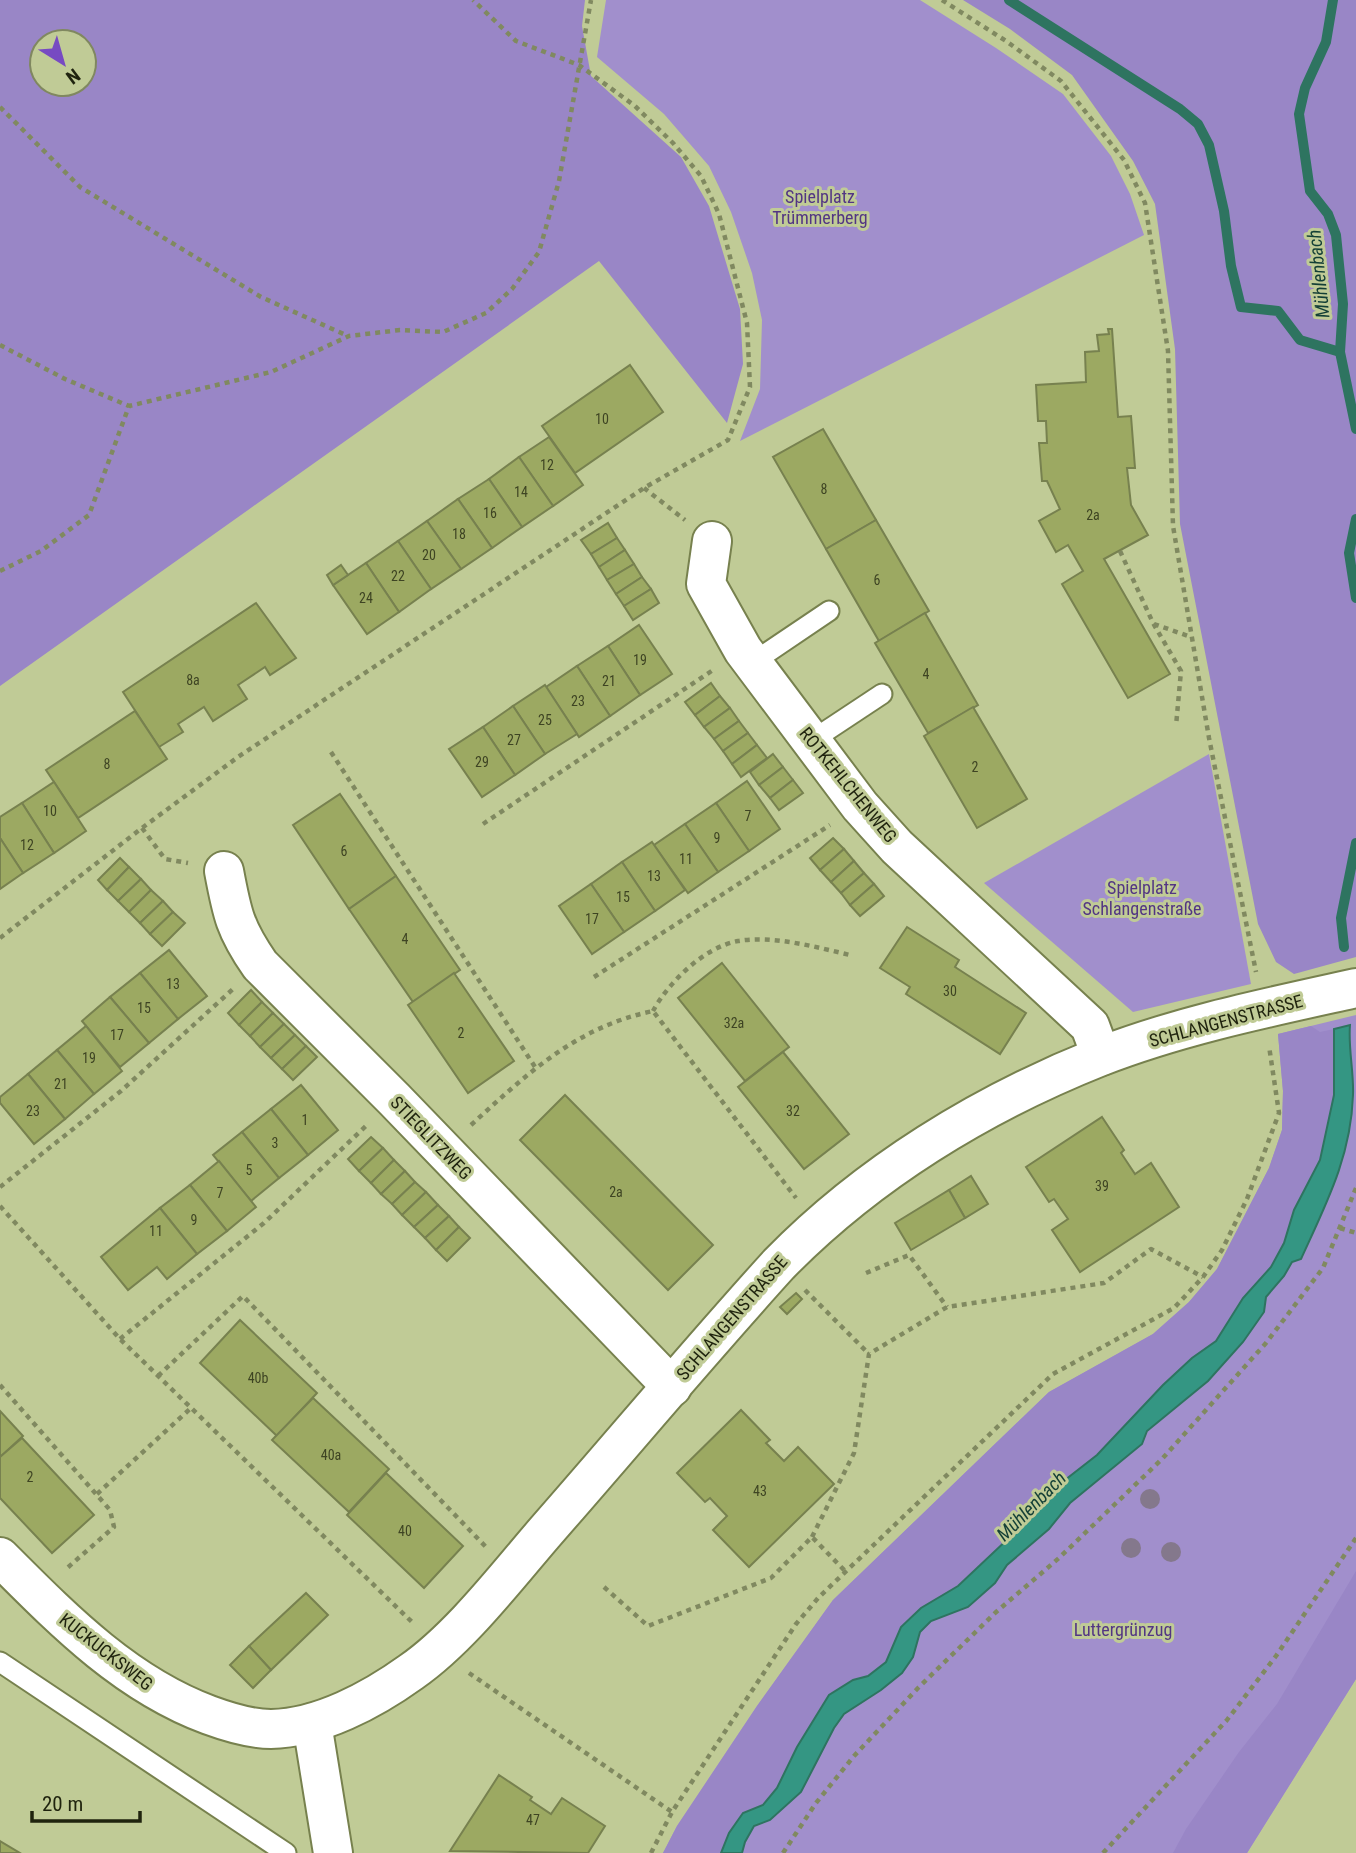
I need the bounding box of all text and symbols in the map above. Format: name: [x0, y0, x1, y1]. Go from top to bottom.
north arrow: [28, 28, 98, 98]
text: N: [61, 63, 84, 89]
park label: Spielplatz Trümmerberg: [772, 186, 868, 228]
water label: Mühlenbach: [1302, 229, 1335, 319]
house number: 10: [595, 411, 609, 427]
house number: 12: [540, 457, 554, 473]
house number: 8: [821, 481, 828, 497]
house number: 14: [514, 484, 528, 500]
house number: 16: [483, 505, 497, 521]
house number: 2a: [1086, 507, 1100, 523]
house number: 18: [452, 526, 466, 542]
house number: 20: [422, 547, 436, 563]
house number: 22: [391, 568, 405, 584]
house number: 6: [874, 572, 881, 588]
house number: 24: [359, 590, 373, 606]
house number: 19: [633, 652, 647, 668]
house number: 4: [923, 666, 930, 682]
house number: 8a: [186, 672, 200, 688]
house number: 21: [602, 673, 616, 689]
house number: 23: [571, 693, 585, 709]
house number: 25: [538, 712, 552, 728]
street label: ROTKEHLCHENWEG: [795, 723, 901, 847]
house number: 27: [507, 732, 521, 748]
house number: 29: [475, 754, 489, 770]
house number: 8: [104, 756, 111, 772]
house number: 2: [972, 759, 979, 775]
house number: 10: [43, 803, 57, 819]
house number: 7: [745, 808, 752, 824]
house number: 9: [714, 830, 720, 846]
house number: 12: [20, 837, 34, 853]
house number: 6: [341, 843, 348, 859]
house number: 11: [679, 851, 693, 867]
house number: 13: [647, 868, 661, 884]
park label: Spielplatz Schlangenstraße: [1083, 877, 1201, 919]
house number: 15: [616, 889, 630, 905]
house number: 17: [585, 911, 599, 927]
house number: 4: [402, 931, 409, 947]
house number: 13: [166, 976, 180, 992]
house number: 30: [943, 983, 957, 999]
street label: SCHLANGENSTRASSE: [1147, 990, 1305, 1051]
house number: 15: [137, 1000, 151, 1016]
house number: 32a: [724, 1015, 744, 1031]
house number: 2: [458, 1025, 465, 1041]
house number: 17: [110, 1027, 124, 1043]
house number: 19: [82, 1050, 96, 1066]
house number: 21: [54, 1076, 68, 1092]
street label: STIEGLITZWEG: [386, 1092, 476, 1184]
house number: 23: [26, 1103, 40, 1119]
house number: 32: [786, 1103, 800, 1119]
house number: 1: [302, 1112, 308, 1128]
house number: 3: [272, 1135, 278, 1151]
house number: 5: [246, 1162, 253, 1178]
house number: 39: [1095, 1178, 1109, 1194]
house number: 2a: [609, 1184, 623, 1200]
house number: 7: [217, 1185, 224, 1201]
house number: 9: [191, 1212, 197, 1228]
house number: 11: [149, 1223, 163, 1239]
street label: SCHLANGENSTRASSE: [672, 1251, 791, 1384]
house number: 40b: [248, 1370, 268, 1386]
house number: 40a: [321, 1447, 341, 1463]
water label: Mühlenbach: [992, 1467, 1071, 1546]
house number: 2: [27, 1469, 34, 1485]
house number: 43: [753, 1483, 767, 1499]
house number: 40: [398, 1523, 412, 1539]
street label: KUCKUCKSWEG: [55, 1609, 157, 1695]
park label: Luttergrünzug: [1074, 1619, 1172, 1640]
scale bar: [32, 1780, 140, 1824]
text: 20 m: [42, 1792, 83, 1816]
house number: 47: [526, 1812, 540, 1828]

